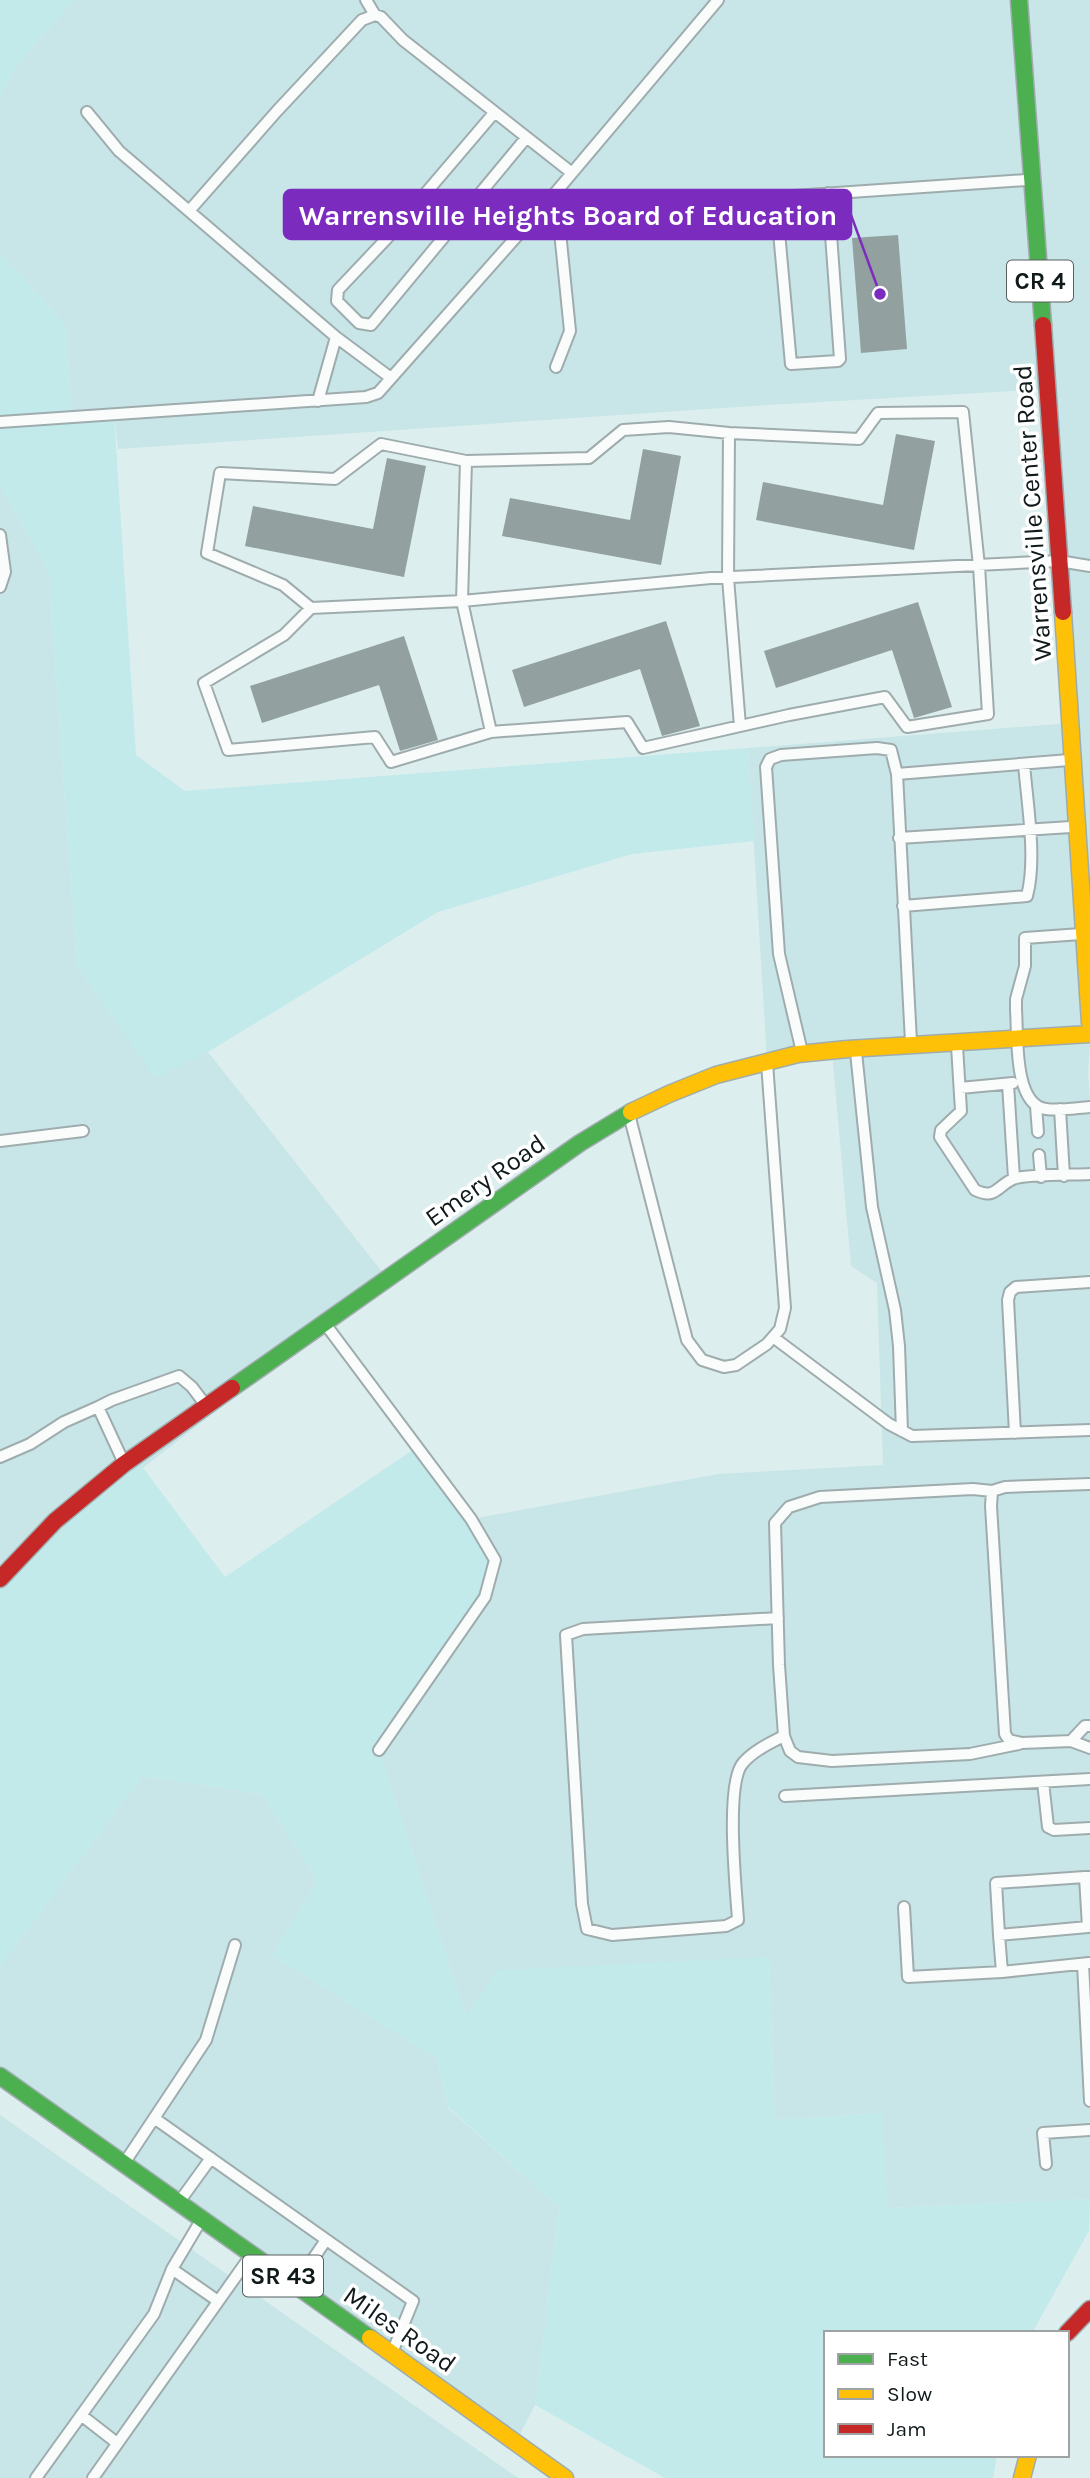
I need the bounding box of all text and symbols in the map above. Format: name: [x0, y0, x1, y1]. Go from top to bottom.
callout: Warrensville Heights Board of Education: [284, 190, 851, 239]
text: Warrensville Heights Board of Education: [299, 199, 837, 232]
road number: CR 4: [1007, 260, 1073, 302]
street label: Warrensville Center Road: [1007, 364, 1058, 662]
street label: Emery Road: [419, 1128, 551, 1233]
road number: SR 43: [243, 2256, 323, 2297]
street label: Miles Road: [338, 2279, 462, 2379]
legend: [824, 2331, 1069, 2457]
text: Fast: [887, 2347, 928, 2371]
text: Slow: [887, 2382, 932, 2406]
text: Jam: [887, 2417, 927, 2441]

